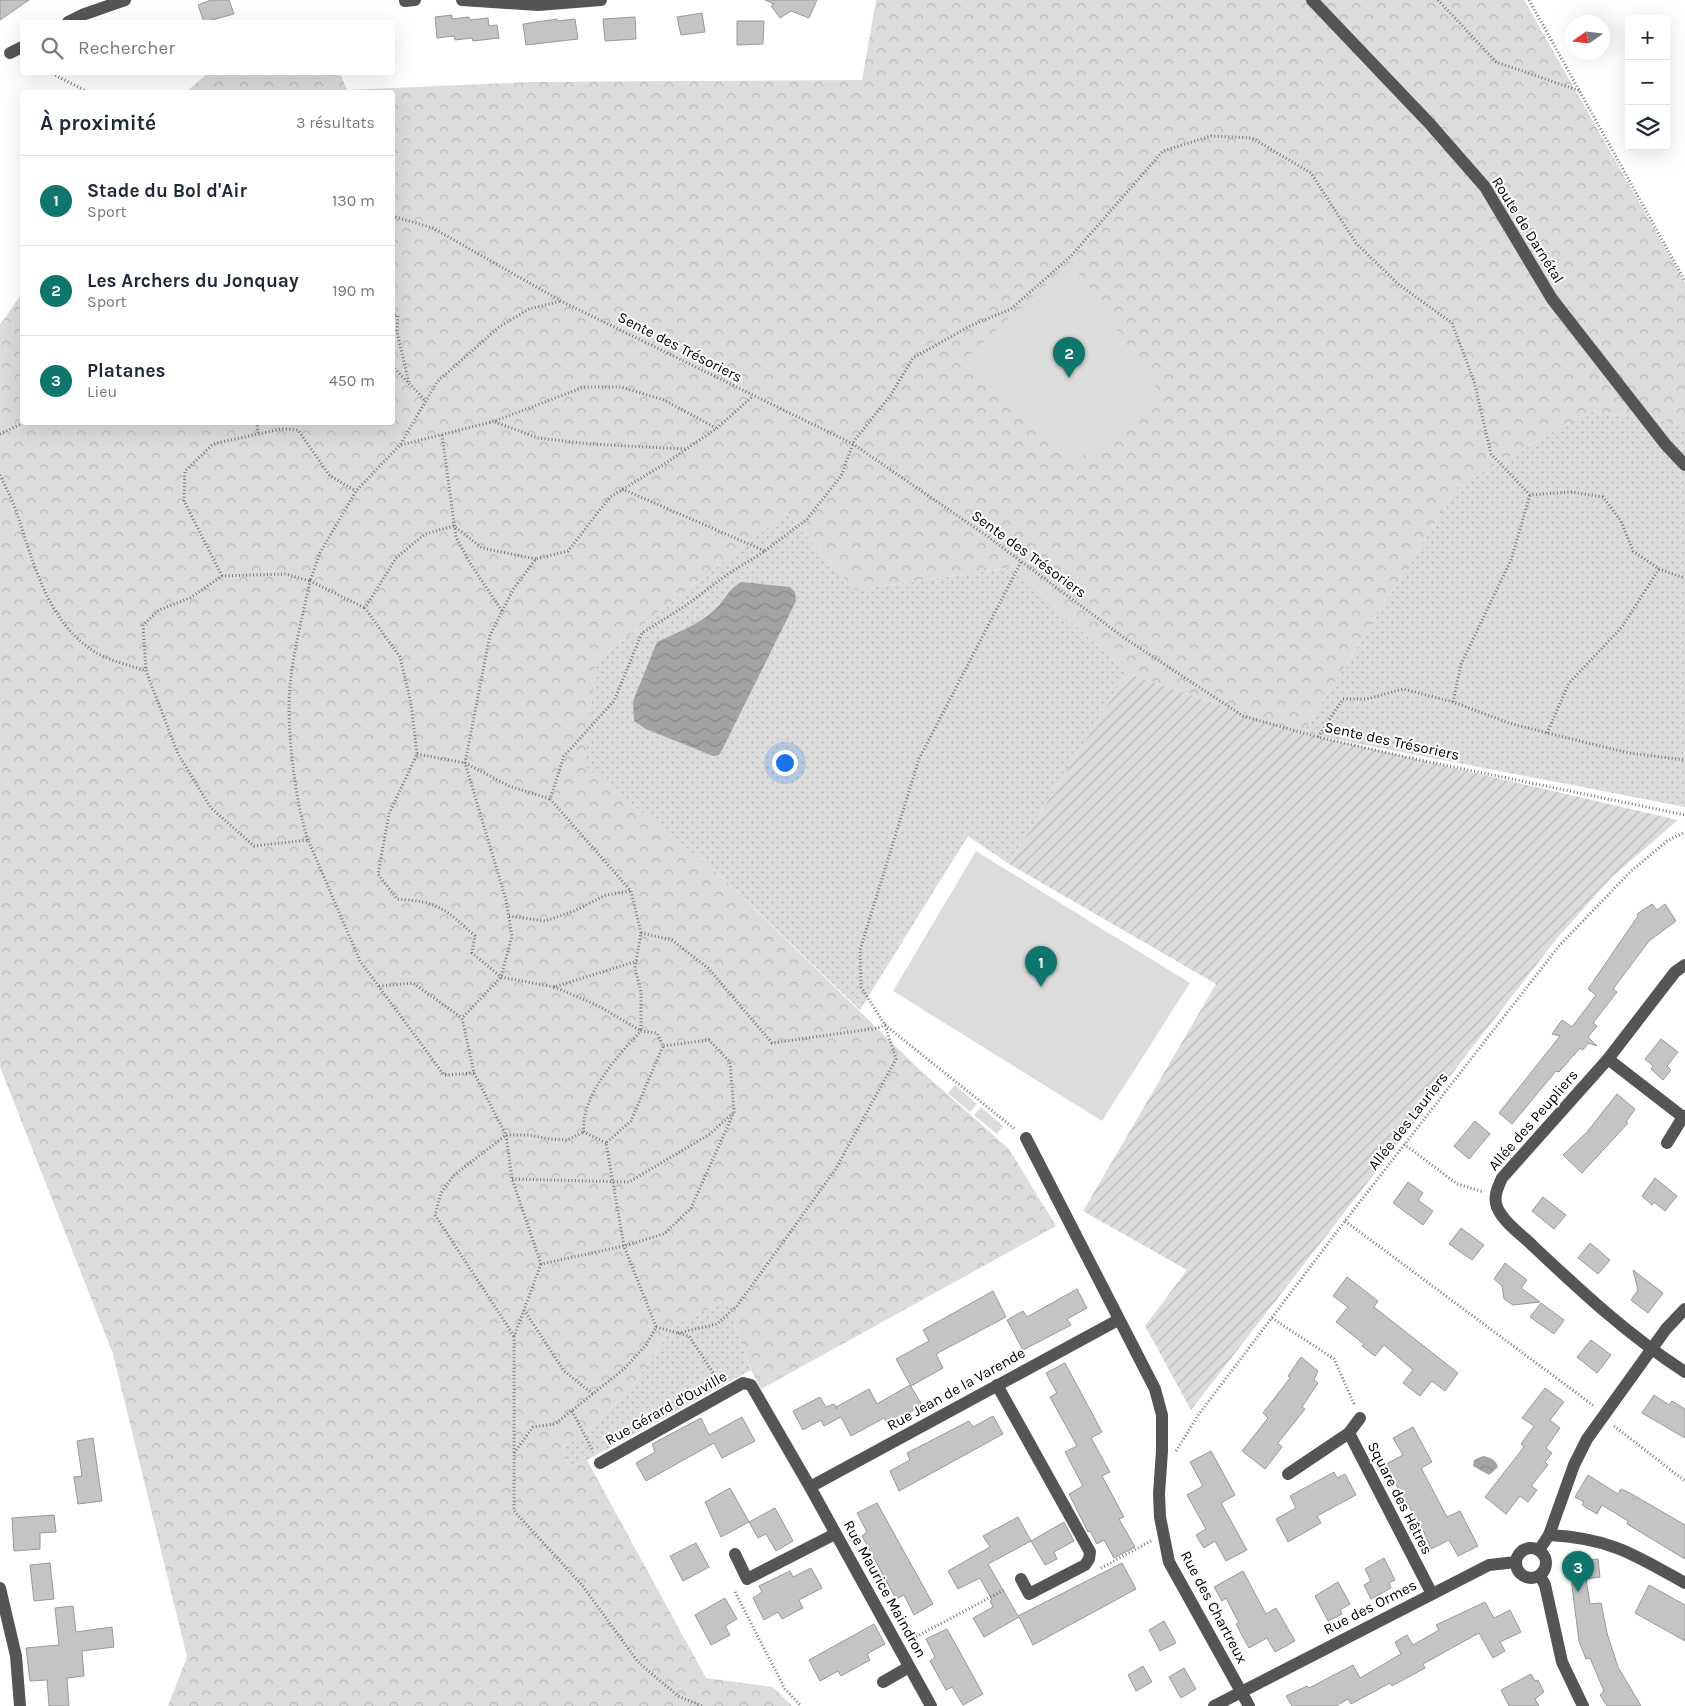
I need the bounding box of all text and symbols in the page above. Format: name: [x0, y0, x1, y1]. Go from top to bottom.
north arrow: [1565, 15, 1610, 60]
map controls: [1625, 15, 1670, 150]
button: +: [1625, 15, 1670, 60]
search box: [20, 20, 395, 75]
icon: search: [38, 34, 66, 62]
text: Rechercher: [78, 37, 175, 59]
button: −: [1625, 60, 1670, 105]
button: layers: [1625, 105, 1670, 150]
text: À proximité: [40, 111, 156, 135]
text: 3 résultats: [296, 113, 375, 132]
street label: Route de Darnétal: [1488, 174, 1568, 286]
text: Stade du Bol d'Air: [87, 180, 247, 202]
text: 1: [53, 191, 59, 210]
text: 130 m: [332, 191, 375, 210]
text: Sport: [87, 202, 127, 221]
text: Les Archers du Jonquay: [87, 270, 298, 292]
text: 2: [51, 281, 61, 300]
text: 190 m: [332, 281, 375, 300]
text: Sport: [87, 292, 127, 311]
street label: Sente des Trésoriers: [615, 308, 745, 386]
pin: 2: [1053, 337, 1085, 378]
text: Platanes: [87, 360, 165, 382]
text: 3: [51, 371, 61, 390]
text: 450 m: [329, 371, 375, 390]
text: Lieu: [87, 382, 117, 401]
street label: Sente des Trésoriers: [968, 506, 1090, 602]
street label: Sente des Trésoriers: [1323, 718, 1461, 764]
your location: [772, 750, 798, 776]
pin: 1: [1025, 946, 1057, 987]
street label: Allée des Peupliers: [1484, 1066, 1582, 1174]
street label: Allée des Lauriers: [1364, 1068, 1452, 1174]
street label: Rue Jean de la Varende: [884, 1343, 1028, 1435]
street label: Rue Gérard d'Ouville: [602, 1367, 730, 1449]
street label: Square des Hêtres: [1364, 1439, 1436, 1557]
street label: Rue Maurice Maindron: [840, 1517, 930, 1661]
street label: Rue des Chartreux: [1177, 1548, 1251, 1667]
pin: 3: [1562, 1551, 1594, 1592]
street label: Rue des Ormes: [1320, 1576, 1420, 1638]

